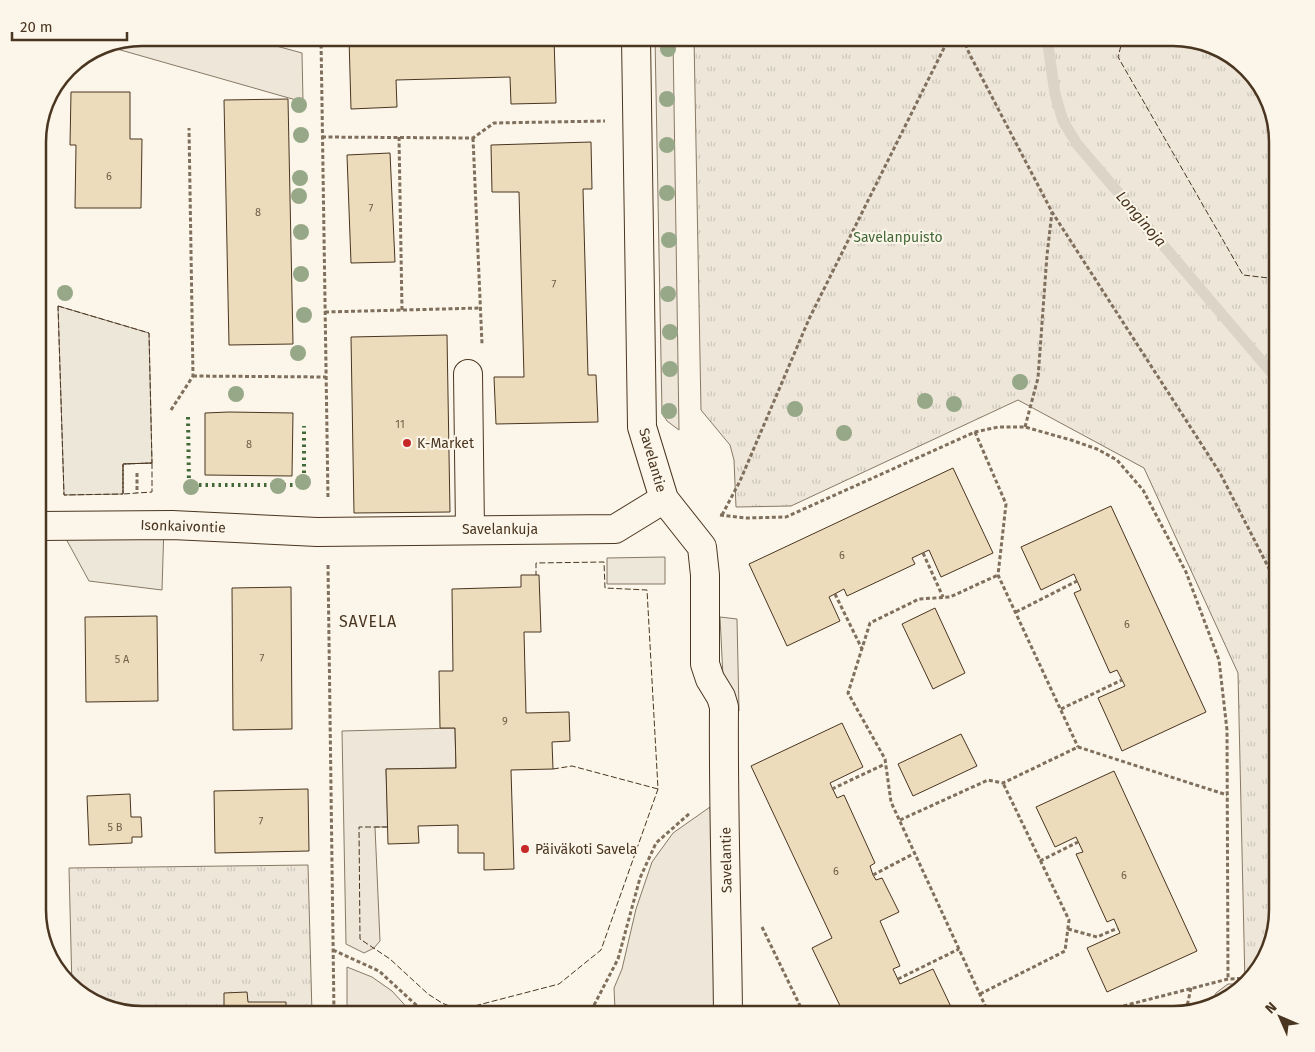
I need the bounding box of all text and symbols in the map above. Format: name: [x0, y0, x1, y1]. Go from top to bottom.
scale bar: [12, 10, 128, 42]
text: 20 m: [20, 18, 53, 36]
house number: 6: [106, 170, 112, 183]
water label: Longinoja: [1112, 188, 1170, 250]
house number: 7: [369, 202, 374, 215]
house number: 8: [255, 206, 261, 219]
park label: Savelanpuisto: [853, 229, 943, 246]
house number: 7: [552, 278, 557, 291]
house number: 11: [395, 418, 405, 431]
street label: Savelantie: [635, 426, 670, 494]
place label: K-Market: [417, 435, 475, 452]
marker: K-Market: [401, 437, 413, 449]
house number: 8: [246, 438, 252, 451]
street label: Isonkaivontie: [140, 517, 226, 536]
street label: Savelankuja: [462, 521, 538, 538]
house number: 6: [839, 549, 845, 562]
district label: SAVELA: [339, 612, 397, 631]
house number: 6: [1124, 618, 1130, 631]
house number: 7: [260, 652, 265, 665]
house number: 5 A: [115, 653, 130, 666]
house number: 9: [502, 715, 508, 728]
house number: 7: [259, 815, 264, 828]
house number: 5 B: [107, 821, 123, 834]
street label: Savelantie: [717, 827, 736, 893]
place label: Päiväkoti Savela: [535, 841, 637, 858]
marker: Päiväkoti Savela: [519, 843, 531, 855]
house number: 6: [833, 865, 839, 878]
house number: 6: [1121, 869, 1127, 882]
north arrow: [1255, 992, 1305, 1042]
text: N: [1262, 999, 1280, 1017]

